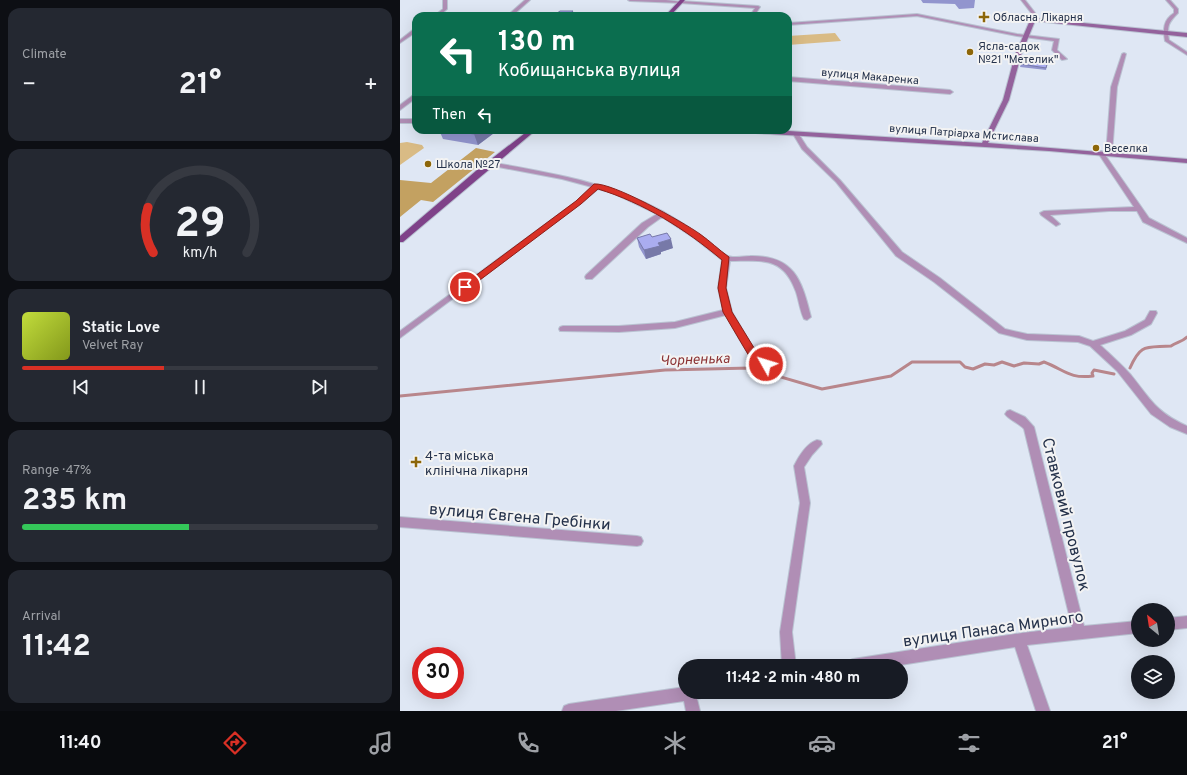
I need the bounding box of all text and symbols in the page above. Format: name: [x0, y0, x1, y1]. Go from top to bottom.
marker: Обласна Лікарня: [978, 11, 990, 23]
place label: Обласна Лікарня: [993, 11, 1083, 25]
text: 130 m: [498, 25, 576, 61]
icon: left: [432, 28, 484, 80]
place label: Ясла-садок №21 "Метелик": [978, 40, 1059, 67]
text: Climate: [22, 47, 67, 63]
marker: Ясла-садок №21 "Метелик": [965, 47, 975, 57]
text: Кобищанська вулиця: [498, 60, 681, 83]
street label: вулиця Макаренка: [821, 66, 919, 88]
text: 21°: [179, 67, 221, 104]
text: −: [22, 72, 36, 99]
text: +: [364, 72, 378, 99]
icon: left: [474, 104, 496, 126]
text: Then: [432, 106, 466, 125]
street label: вулиця Патріарха Мстислава: [889, 122, 1039, 146]
place label: Веселка: [1104, 142, 1148, 156]
marker: Веселка: [1091, 143, 1101, 153]
place label: Школа №27: [436, 158, 500, 172]
marker: Школа №27: [423, 159, 433, 169]
text: 29: [175, 199, 226, 252]
text: km/h: [183, 243, 217, 261]
pin: [448, 270, 482, 304]
icon: arrive: [454, 276, 476, 298]
text: Static Love: [82, 319, 160, 338]
text: Velvet Ray: [82, 338, 143, 354]
position arrow: [745, 343, 787, 385]
water label: Чорненька: [660, 351, 731, 370]
icon: previous: [70, 376, 92, 398]
icon: pause: [189, 376, 211, 398]
icon: next: [308, 376, 330, 398]
street label: Ставковий провулок: [1036, 436, 1094, 593]
place label: 4-та міська клінічна лікарня: [425, 449, 528, 480]
marker: 4-та міська клінічна лікарня: [410, 456, 422, 468]
text: Range · 47%: [22, 463, 91, 479]
text: 235 km: [22, 483, 127, 520]
street label: вулиця Євгена Гребінки: [428, 500, 611, 536]
north arrow: [1131, 603, 1175, 647]
map controls: [1131, 603, 1175, 699]
street label: вулиця Панаса Мирного: [902, 607, 1085, 653]
text: Arrival: [22, 609, 61, 625]
text: 11:42: [22, 629, 91, 666]
speed limit sign: 30: [412, 647, 464, 699]
button: layers: [1131, 655, 1175, 699]
text: 11:42 · 2 min · 480 m: [726, 669, 860, 688]
icon: directions: [221, 729, 249, 757]
icon: music: [367, 729, 395, 757]
icon: phone: [514, 729, 542, 757]
icon: climate: [661, 729, 689, 757]
icon: car: [808, 729, 836, 757]
icon: filters: [955, 729, 983, 757]
text: 11:40: [59, 732, 102, 755]
text: 21°: [1102, 732, 1127, 755]

